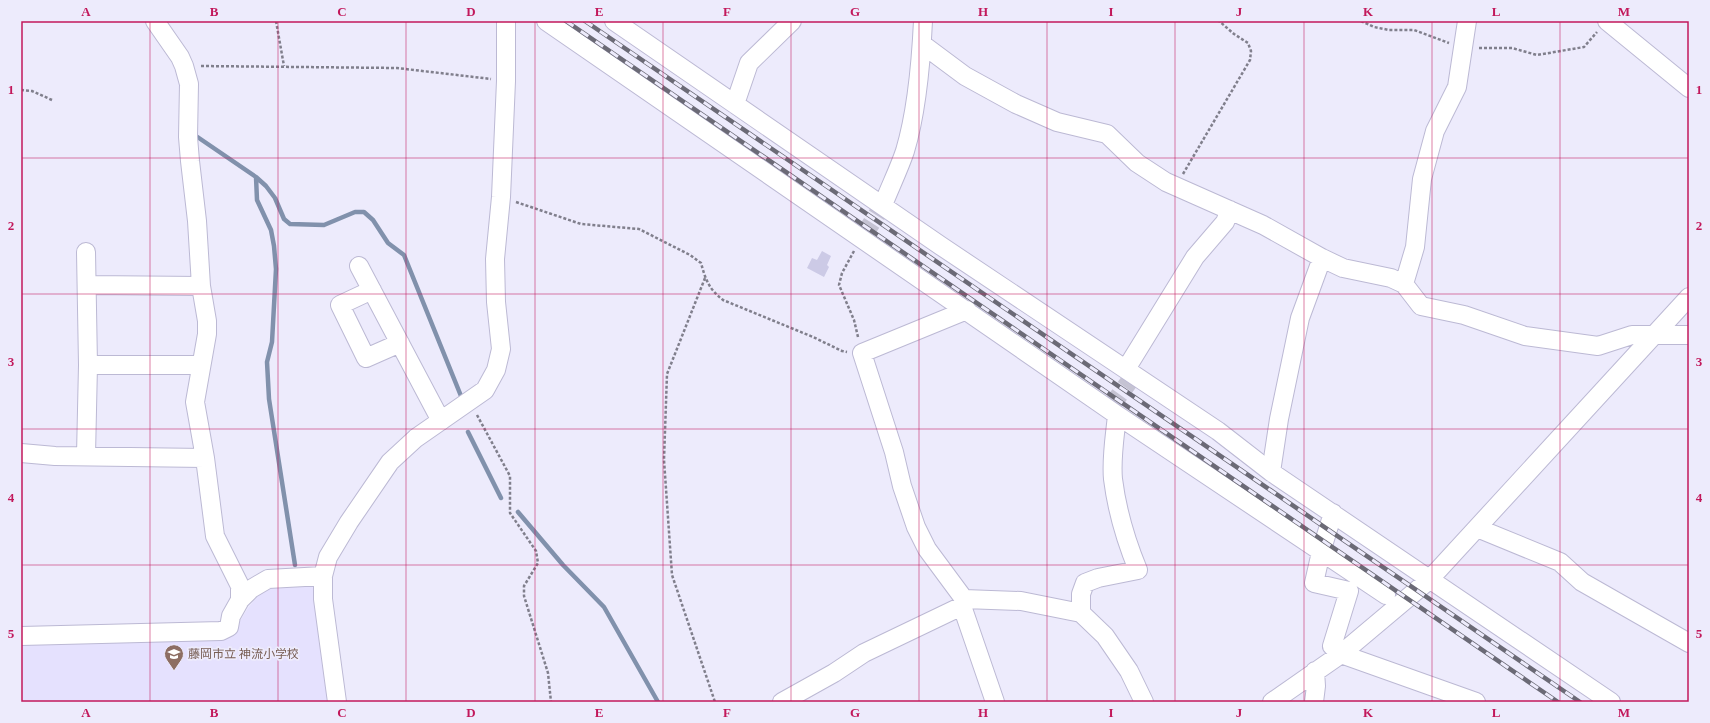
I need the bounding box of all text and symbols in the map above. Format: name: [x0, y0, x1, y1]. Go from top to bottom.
text: A: [81, 4, 91, 19]
text: B: [210, 4, 219, 19]
text: C: [337, 4, 347, 19]
text: D: [466, 4, 476, 19]
text: E: [595, 4, 603, 19]
text: F: [723, 4, 731, 19]
text: G: [850, 4, 860, 19]
text: H: [978, 4, 988, 19]
text: I: [1108, 4, 1114, 19]
text: J: [1236, 4, 1243, 19]
text: K: [1363, 4, 1374, 19]
text: L: [1492, 4, 1501, 19]
text: M: [1618, 4, 1630, 19]
text: 1: [8, 82, 14, 97]
text: 1: [1696, 82, 1702, 97]
text: 2: [8, 218, 14, 233]
text: 2: [1696, 218, 1702, 233]
text: 3: [8, 354, 15, 369]
text: 3: [1696, 354, 1703, 369]
text: 4: [8, 490, 15, 505]
text: 4: [1696, 490, 1703, 505]
text: 5: [8, 626, 15, 641]
text: 5: [1696, 626, 1703, 641]
school or university icon: 藤岡市立 神流小学校: [163, 643, 185, 671]
place label: 藤岡市立 神流小学校: [188, 647, 299, 661]
text: A: [81, 705, 91, 720]
text: B: [210, 705, 219, 720]
text: C: [337, 705, 347, 720]
text: D: [466, 705, 476, 720]
text: E: [595, 705, 603, 720]
text: F: [723, 705, 731, 720]
text: G: [850, 705, 860, 720]
text: H: [978, 705, 988, 720]
text: I: [1108, 705, 1114, 720]
text: J: [1236, 705, 1243, 720]
text: K: [1363, 705, 1374, 720]
text: L: [1492, 705, 1501, 720]
text: M: [1618, 705, 1630, 720]

